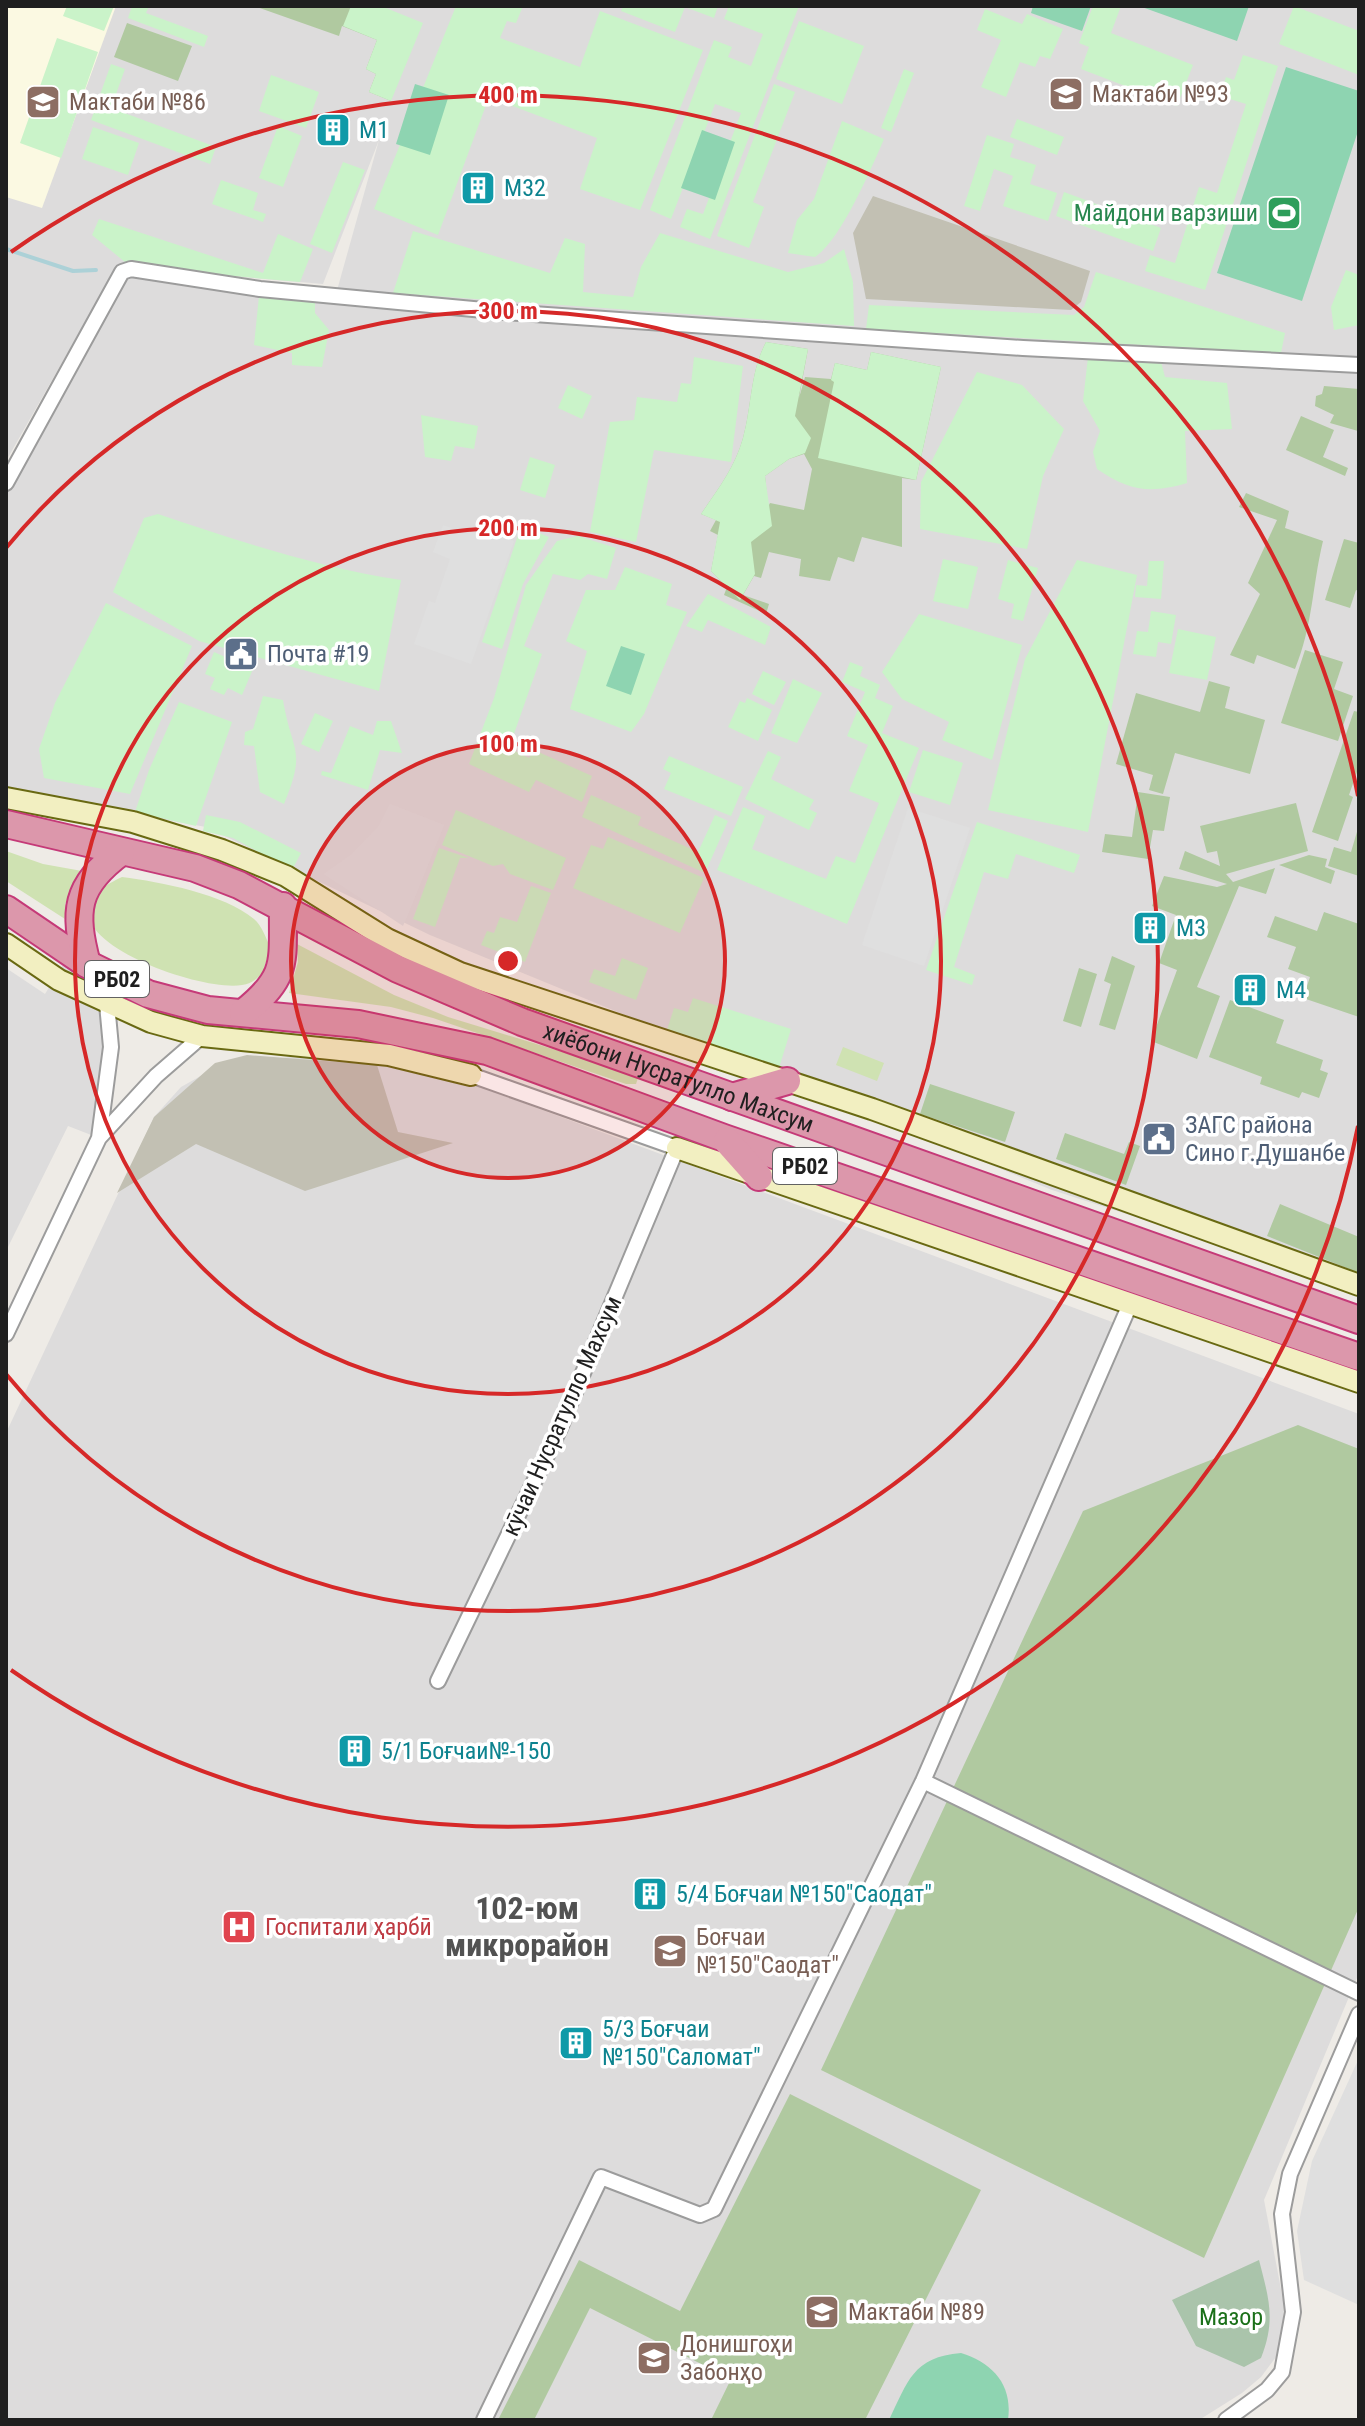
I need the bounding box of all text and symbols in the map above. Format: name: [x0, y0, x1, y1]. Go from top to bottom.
school or university icon: Мактаби №93: [1047, 75, 1085, 113]
place label: Мактаби №93: [1092, 80, 1229, 108]
text: 400 m: [478, 81, 538, 109]
school or university icon: Мактаби №86: [24, 83, 62, 121]
place label: Мактаби №86: [69, 88, 206, 116]
building icon: M1: [314, 111, 352, 149]
place label: M1: [359, 116, 389, 144]
building icon: М32: [459, 169, 497, 207]
place label: М32: [504, 174, 546, 202]
sports icon: Майдони варзиши: [1265, 194, 1303, 232]
place label: Майдони варзиши: [1074, 199, 1258, 227]
text: 300 m: [478, 297, 538, 325]
text: 200 m: [478, 514, 538, 542]
public building icon: Почта #19: [222, 635, 260, 673]
place label: Почта #19: [267, 640, 369, 668]
text: 100 m: [478, 730, 538, 758]
building icon: M3: [1131, 909, 1169, 947]
place label: M3: [1176, 914, 1206, 942]
centre of rings: [494, 947, 522, 975]
road number: РБ02: [85, 961, 149, 997]
building icon: М4: [1231, 971, 1269, 1009]
place label: М4: [1276, 976, 1306, 1004]
street label: хиёбони Нусратулло Махсум: [539, 1017, 817, 1139]
place label: ЗАГС района Сино г.Душанбе: [1185, 1111, 1345, 1167]
public building icon: ЗАГС района Сино г.Душанбе: [1140, 1120, 1178, 1158]
road number: РБ02: [773, 1148, 837, 1184]
street label: кӯчаи Нусратулло Махсум: [496, 1292, 628, 1540]
building icon: 5/1 Боғчаи№-150: [336, 1732, 374, 1770]
place label: 5/1 Боғчаи№-150: [381, 1737, 551, 1765]
building icon: 5/4 Боғчаи №150"Саодат": [631, 1875, 669, 1913]
place label: 5/4 Боғчаи №150"Саодат": [676, 1880, 932, 1908]
district label: 102-юм микрорайон: [445, 1889, 609, 1964]
hospital icon: Госпитали ҳарбӣ: [220, 1908, 258, 1946]
place label: Госпитали ҳарбӣ: [265, 1913, 432, 1941]
place label: Боғчаи №150"Саодат": [696, 1923, 839, 1979]
school or university icon: Боғчаи №150"Саодат": [651, 1932, 689, 1970]
place label: 5/3 Боғчаи №150"Саломат": [602, 2015, 761, 2071]
building icon: 5/3 Боғчаи №150"Саломат": [557, 2024, 595, 2062]
school or university icon: Мактаби №89: [803, 2293, 841, 2331]
place label: Мактаби №89: [848, 2298, 985, 2326]
park label: Мазор: [1199, 2303, 1263, 2331]
place label: Донишгоҳи Забонҳо: [680, 2330, 793, 2386]
school or university icon: Донишгоҳи Забонҳо: [635, 2339, 673, 2377]

